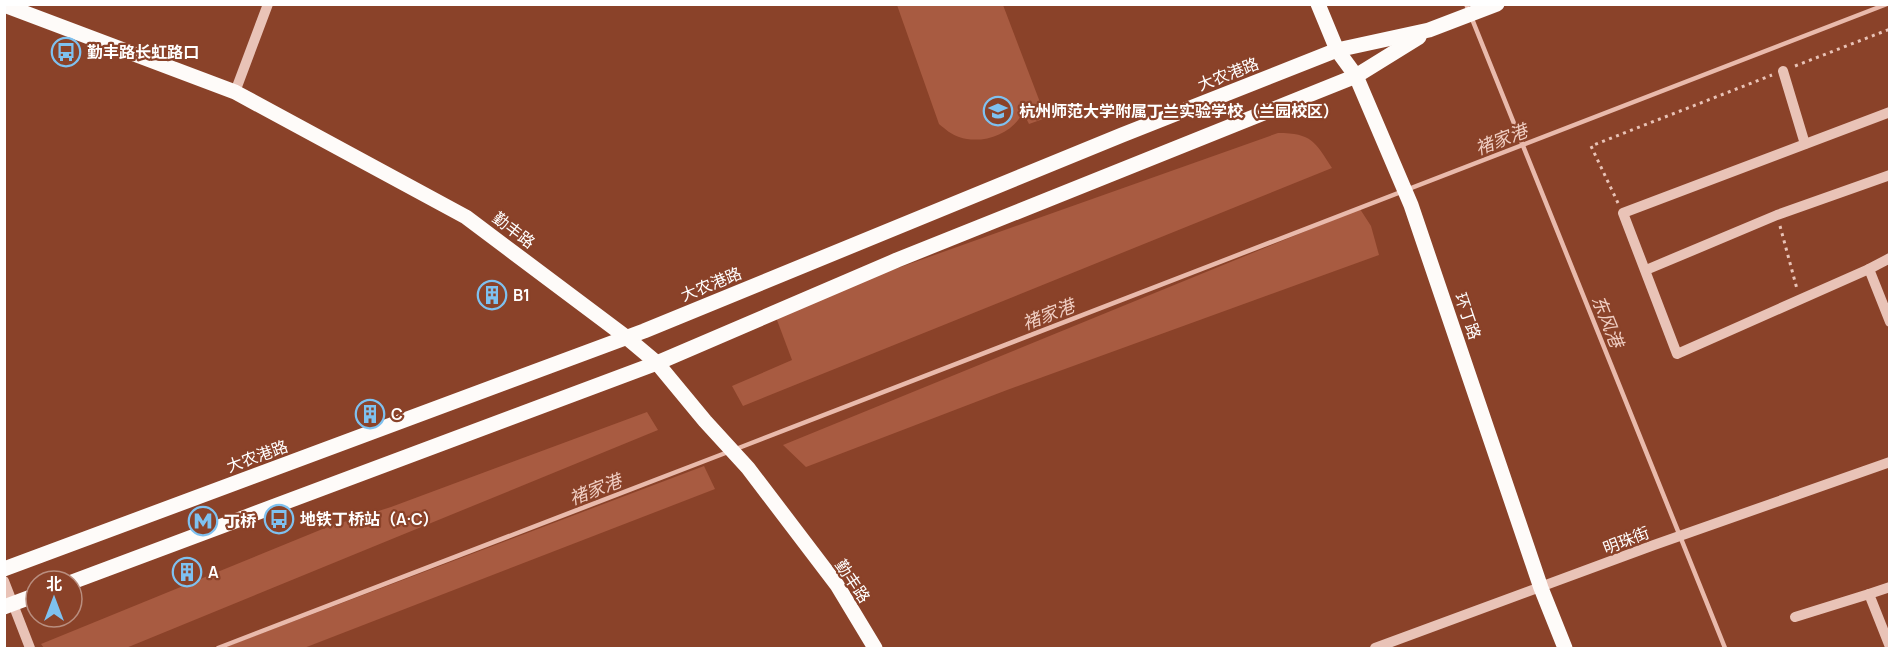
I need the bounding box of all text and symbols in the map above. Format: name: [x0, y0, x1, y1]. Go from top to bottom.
bus stop icon: 勤丰路长虹路口: [50, 36, 82, 68]
place label: 勤丰路长虹路口: [87, 41, 199, 63]
street label: 大农港路: [1194, 52, 1262, 96]
school or university icon: 杭州师范大学附属丁兰实验学校（兰园校区）: [982, 95, 1014, 127]
place label: 杭州师范大学附属丁兰实验学校（兰园校区）: [1019, 100, 1339, 122]
water label: 褚家港: [1471, 117, 1533, 160]
street label: 勤丰路: [488, 207, 540, 253]
street label: 大农港路: [677, 262, 745, 306]
building icon: B1: [476, 279, 508, 311]
place label: B1: [513, 284, 530, 306]
street label: 环丁路: [1450, 290, 1486, 342]
water label: 东风港: [1587, 291, 1630, 353]
water label: 褚家港: [1018, 292, 1080, 335]
building icon: C: [354, 398, 386, 430]
place label: C: [391, 403, 403, 425]
street label: 大农港路: [223, 435, 291, 477]
water label: 褚家港: [565, 467, 627, 510]
bus stop icon: 地铁丁桥站（A·C）: [263, 503, 295, 535]
metro station icon: 丁桥: [187, 505, 219, 537]
place label: 地铁丁桥站（A·C）: [300, 508, 439, 530]
place label: 丁桥: [224, 510, 257, 532]
street label: 明珠街: [1600, 521, 1652, 559]
street label: 勤丰路: [830, 555, 876, 607]
building icon: A: [171, 556, 203, 588]
place label: A: [208, 561, 219, 583]
north arrow: [24, 569, 84, 629]
text: 北: [46, 573, 62, 595]

